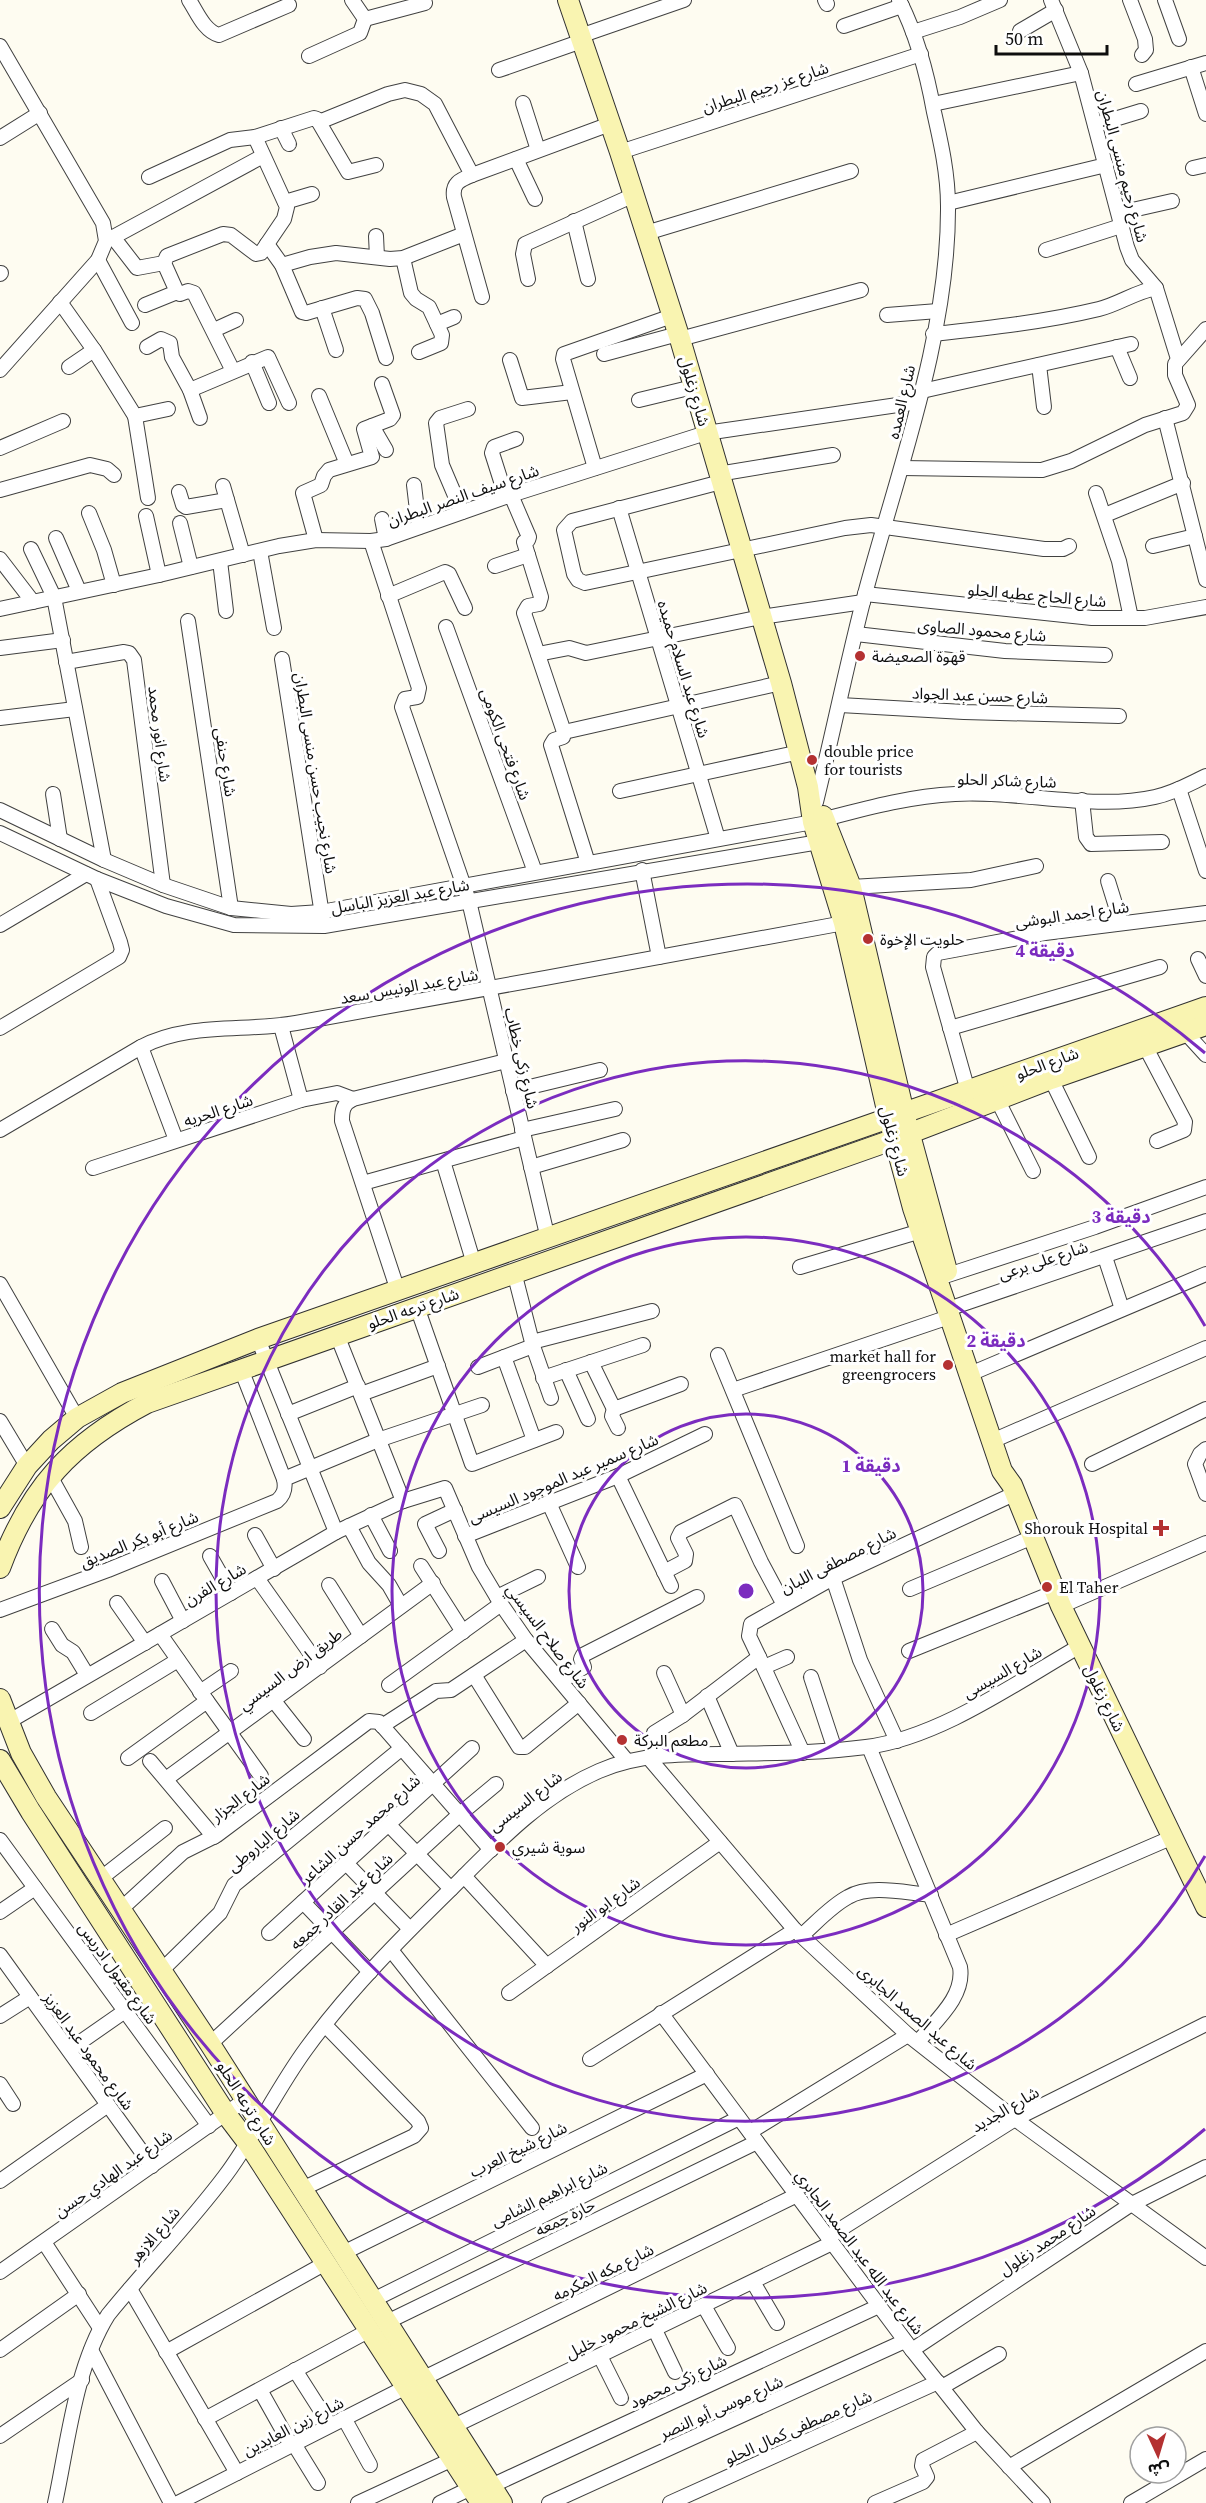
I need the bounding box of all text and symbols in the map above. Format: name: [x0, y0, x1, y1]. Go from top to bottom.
scale bar: [996, 18, 1107, 56]
text: 50 m: [1005, 26, 1043, 51]
street label: شارع عز رحيم البطران: [699, 56, 832, 120]
street label: شارع رحيم منسى البطران: [1090, 87, 1154, 245]
street label: شارع زغلول: [673, 353, 715, 429]
street label: شارع العمده: [882, 363, 922, 442]
street label: شارع سيف النصر البطران: [384, 459, 542, 533]
street label: شارع الحاج عطيه الحلو: [967, 578, 1107, 614]
street label: شارع عبد السلام حميده: [651, 597, 715, 741]
street label: شارع محمود الصاوى: [917, 613, 1047, 649]
place label: قهوة الصعيضة: [872, 645, 965, 667]
marker: قهوة الصعيضة: [853, 649, 867, 663]
street label: شارع نجيب حسن منسى البطران: [287, 671, 343, 876]
street label: شارع حسن عبد الجواد: [911, 682, 1048, 710]
street label: شارع انور محمد: [141, 685, 177, 783]
street label: شارع فتحى الكومى: [474, 685, 536, 804]
street label: شارع حنفى: [208, 726, 242, 798]
place label: double price for tourists: [824, 740, 914, 780]
marker: double price for tourists: [805, 753, 819, 767]
street label: شارع شاكر الحلو: [957, 767, 1057, 795]
street label: شارع عبد العزيز الباسل: [329, 873, 471, 921]
street label: شارع احمد البوشى: [1014, 895, 1131, 935]
place label: حلويت الإخوة: [880, 928, 964, 950]
marker: حلويت الإخوة: [861, 932, 875, 946]
text: 4 دقيقة: [1016, 938, 1074, 963]
street label: شارع عبد الونيس سعد: [338, 963, 480, 1011]
street label: شارع زكى خطاب: [498, 1005, 544, 1111]
street label: شارع الحلو: [1012, 1041, 1082, 1086]
street label: شارع الحريه: [181, 1088, 256, 1133]
street label: شارع زغلول: [873, 1103, 915, 1179]
text: 3 دقيقة: [1092, 1204, 1150, 1229]
street label: شارع على برعى: [995, 1235, 1091, 1287]
street label: شارع ترعه الحلو: [364, 1282, 462, 1336]
text: 2 دقيقة: [967, 1328, 1025, 1353]
place label: market hall for greengrocers: [829, 1345, 936, 1385]
marker: market hall for greengrocers: [941, 1358, 955, 1372]
street label: شارع سمير عبد الموجود السيسى: [465, 1428, 662, 1530]
text: 1 دقيقة: [842, 1453, 900, 1478]
street label: شارع أبو بكر الصديق: [76, 1505, 202, 1575]
place label: Shorouk Hospital: [1024, 1517, 1148, 1539]
marker: Shorouk Hospital: [1152, 1519, 1170, 1537]
street label: شارع مصطفى اللبان: [776, 1521, 901, 1600]
street label: شارع الفرن: [180, 1557, 251, 1612]
place label: El Taher: [1059, 1576, 1119, 1598]
street label: شارع صلاح السيسي: [500, 1579, 595, 1694]
marker: El Taher: [1040, 1580, 1054, 1594]
centre of rings: [736, 1581, 756, 1601]
street label: طريق ارض السيسي: [234, 1623, 348, 1717]
street label: شارع السيسى: [958, 1641, 1047, 1705]
street label: شارع زغلول: [1078, 1661, 1131, 1736]
place label: مطعم البركة: [634, 1729, 708, 1753]
marker: مطعم البركة: [615, 1733, 629, 1747]
street label: شارع السيسى: [484, 1765, 568, 1838]
street label: شارع الجزار: [205, 1768, 275, 1829]
street label: شارع محمد حسن الشاعر: [295, 1769, 426, 1891]
street label: شارع الباروطى: [222, 1803, 305, 1878]
place label: سوية شيري: [512, 1836, 585, 1860]
marker: سوية شيري: [493, 1840, 507, 1854]
street label: شارع عبد القادر جمعه: [285, 1848, 399, 1956]
street label: شارع ابو النور: [565, 1871, 645, 1939]
street label: شارع مقبول ادريس: [72, 1918, 162, 2030]
street label: شارع عبد الصمد الجابرى: [853, 1959, 982, 2076]
street label: شارع محمود عبد العزيز: [37, 1987, 139, 2116]
street label: شارع ترعه الحلو: [211, 2057, 282, 2150]
street label: شارع الجديد: [967, 2081, 1044, 2139]
street label: شارع شيخ العرب: [466, 2116, 571, 2184]
street label: شارع عبد الهادي حسن: [49, 2124, 178, 2224]
street label: شارع ابراهيم الشامى: [487, 2156, 612, 2234]
street label: شارع عبد الله عبد الصمد الجابري: [789, 2165, 929, 2340]
street label: حارة جمعه: [531, 2193, 599, 2241]
street label: شارع محمد زغلول: [994, 2200, 1101, 2282]
street label: شارع الازهر: [123, 2202, 186, 2270]
street label: شارع مكه المكرمه: [549, 2238, 658, 2308]
street label: شارع الشيخ محمود خليل: [561, 2276, 711, 2366]
street label: شارع زكى محمود: [626, 2349, 731, 2415]
street label: شارع موسى أبو النصر: [655, 2370, 787, 2446]
street label: شارع مصطفى كمال الحلو: [721, 2385, 876, 2471]
street label: شارع زين العابدين: [239, 2391, 348, 2463]
north arrow: [1128, 2425, 1188, 2485]
text: ش: [1147, 2458, 1171, 2482]

